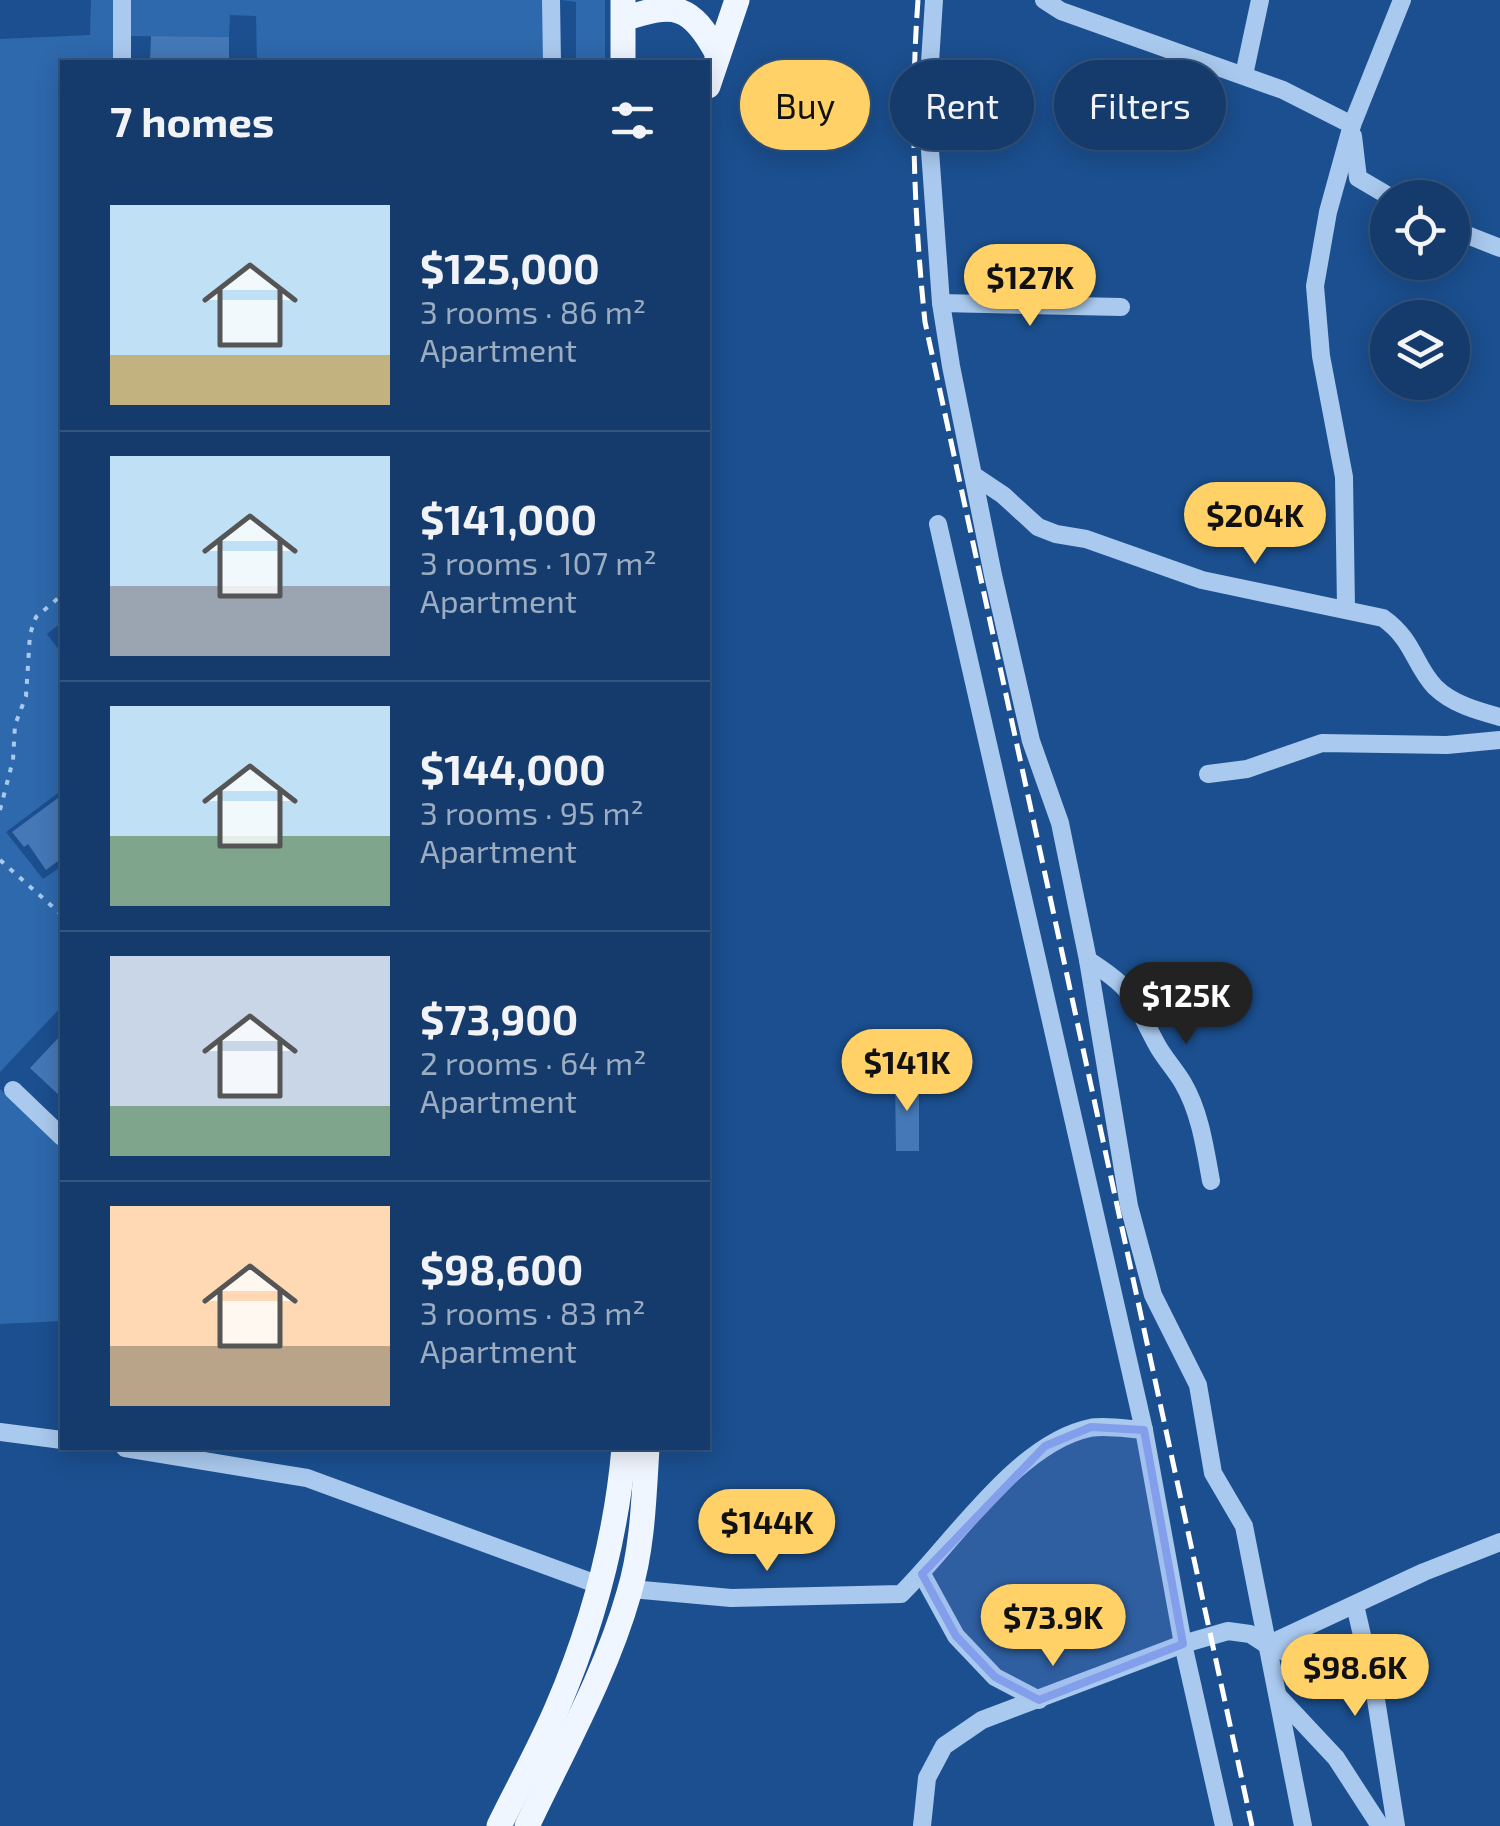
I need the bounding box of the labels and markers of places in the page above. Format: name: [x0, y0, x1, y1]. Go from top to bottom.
pin: $127K: [960, 244, 1100, 329]
pin: $204K: [1185, 482, 1325, 567]
pin: $125K: [1116, 962, 1256, 1047]
pin: $141K: [837, 1029, 977, 1114]
pin: $144K: [697, 1489, 837, 1574]
pin: $73.9K: [972, 1584, 1134, 1669]
pin: $98.6K: [1274, 1634, 1436, 1719]

